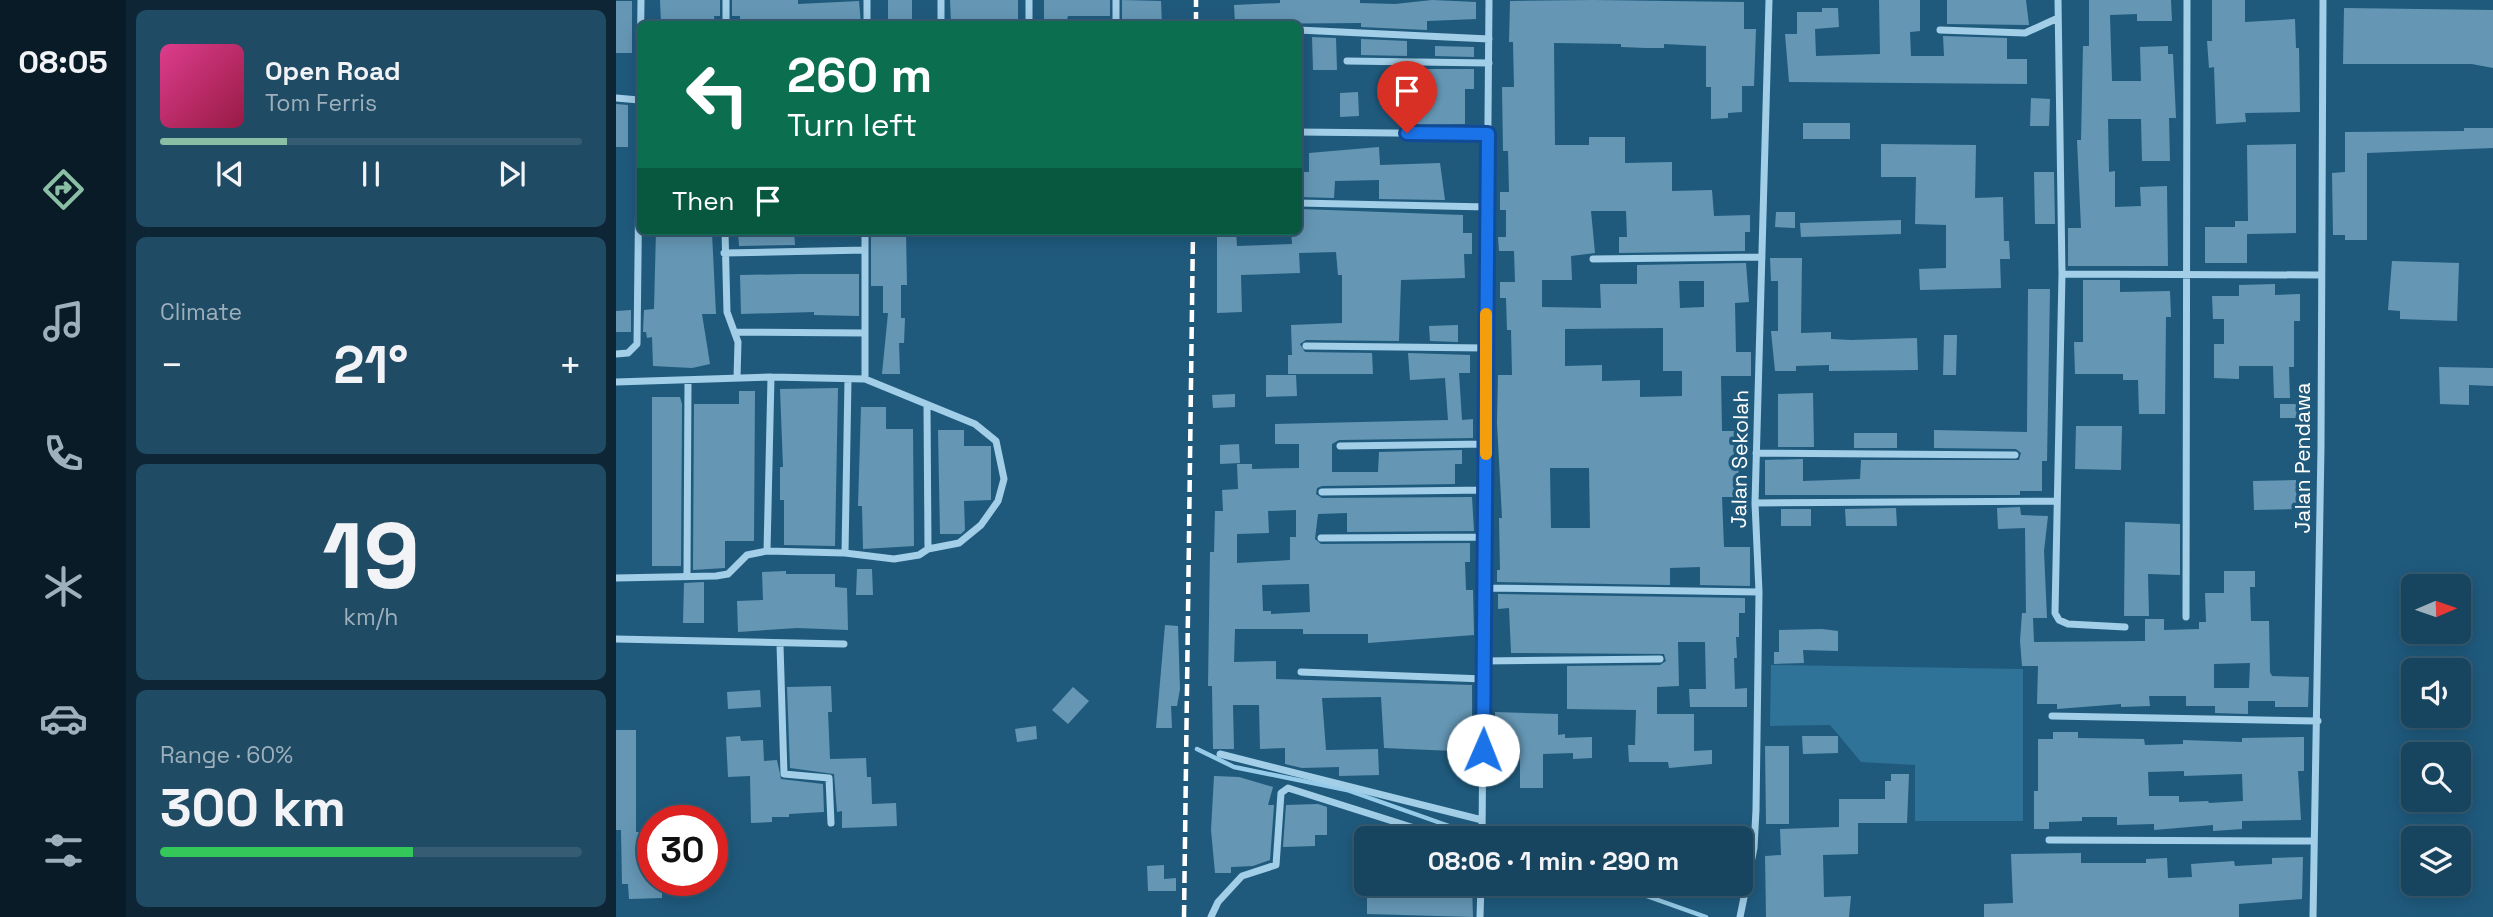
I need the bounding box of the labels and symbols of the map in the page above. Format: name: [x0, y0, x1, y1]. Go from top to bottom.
pin: [1377, 61, 1437, 133]
street label: Jalan Pendawa: [2289, 382, 2316, 534]
street label: Jalan Sekolah: [1725, 389, 1754, 529]
north arrow: [2401, 574, 2471, 644]
position arrow: [1446, 713, 1520, 787]
speed limit sign: 30: [637, 805, 728, 896]

